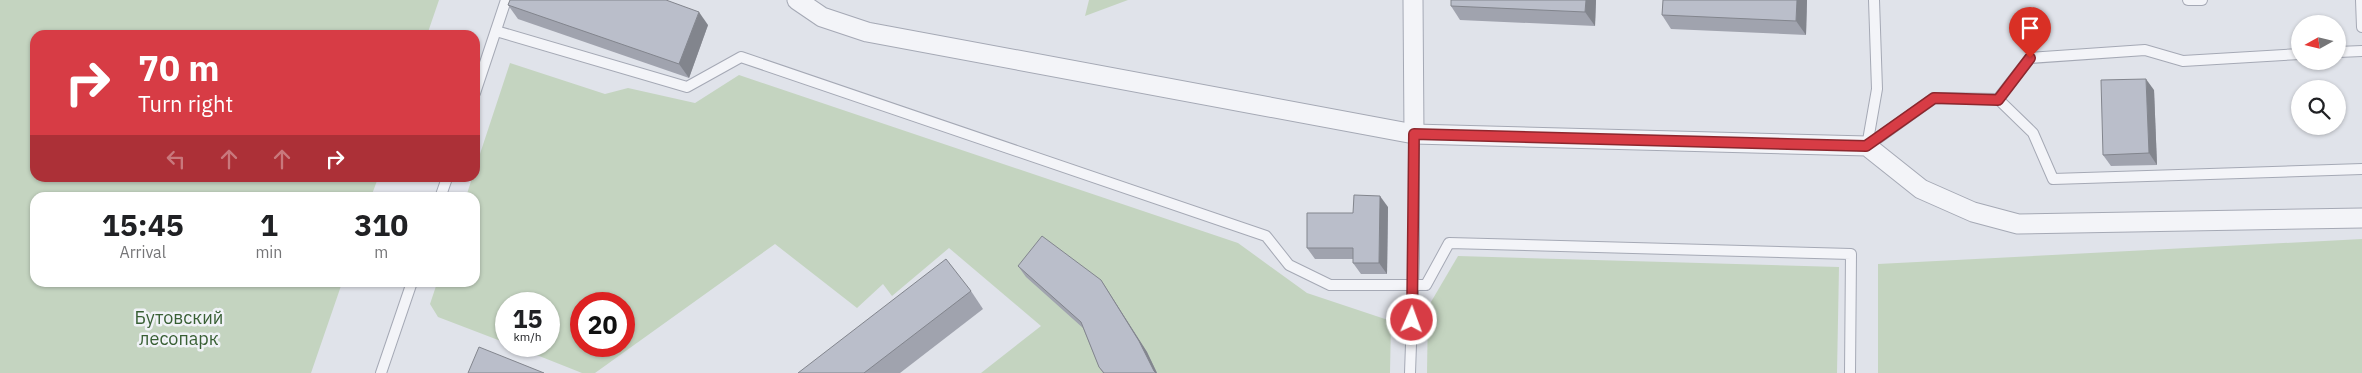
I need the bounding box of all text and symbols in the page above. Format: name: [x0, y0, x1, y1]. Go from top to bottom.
pin: [2009, 7, 2051, 58]
icon: arrive: [2016, 14, 2044, 42]
north arrow: [2291, 15, 2346, 70]
map controls: [2291, 15, 2346, 135]
text: 70 m: [138, 45, 220, 91]
icon: right: [55, 50, 120, 115]
button: search: [2291, 80, 2346, 135]
text: Turn right: [138, 89, 233, 118]
icon: left: [162, 145, 190, 173]
icon: ahead: [215, 145, 243, 173]
icon: ahead: [268, 145, 296, 173]
icon: right: [321, 145, 349, 173]
text: 15:45: [102, 205, 184, 244]
text: 1: [260, 205, 278, 244]
text: 310: [354, 205, 408, 244]
text: Arrival: [119, 242, 166, 262]
text: min: [255, 242, 282, 262]
text: m: [374, 242, 388, 262]
speed limit sign: 20: [570, 292, 635, 357]
position arrow: [1385, 293, 1437, 345]
text: 15: [512, 302, 543, 335]
park label: Бутовский лесопарк: [135, 306, 223, 350]
text: km/h: [513, 329, 542, 344]

